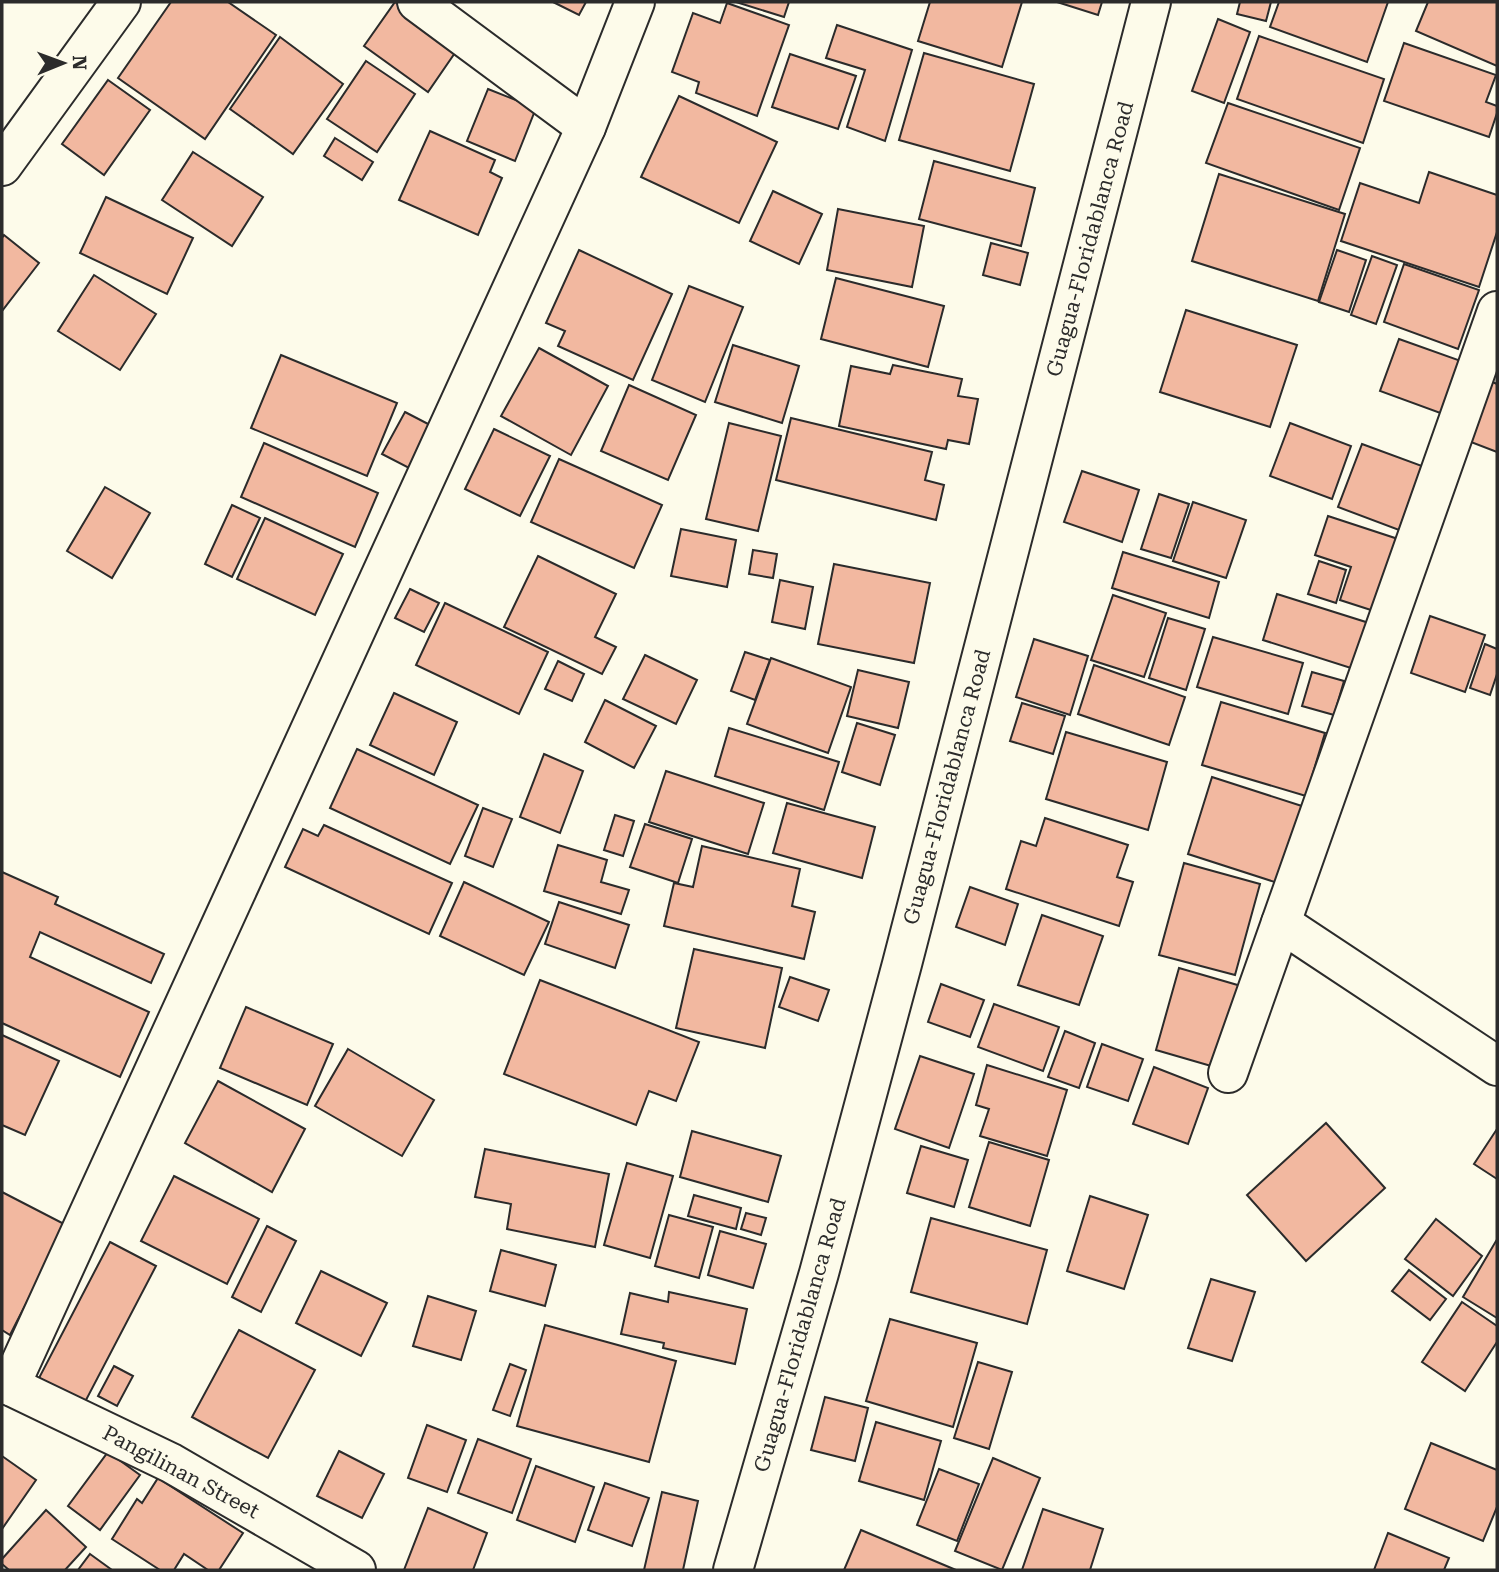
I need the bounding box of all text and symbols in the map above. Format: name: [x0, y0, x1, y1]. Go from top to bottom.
north arrow: [28, 28, 98, 98]
text: N: [68, 55, 91, 71]
street label: Guagua-Floridablanca Road: [1042, 98, 1139, 379]
street label: Guagua-Floridablanca Road: [899, 646, 996, 927]
street label: Guagua-Floridablanca Road: [749, 1195, 851, 1475]
street label: Pangilinan Street: [99, 1421, 263, 1523]

